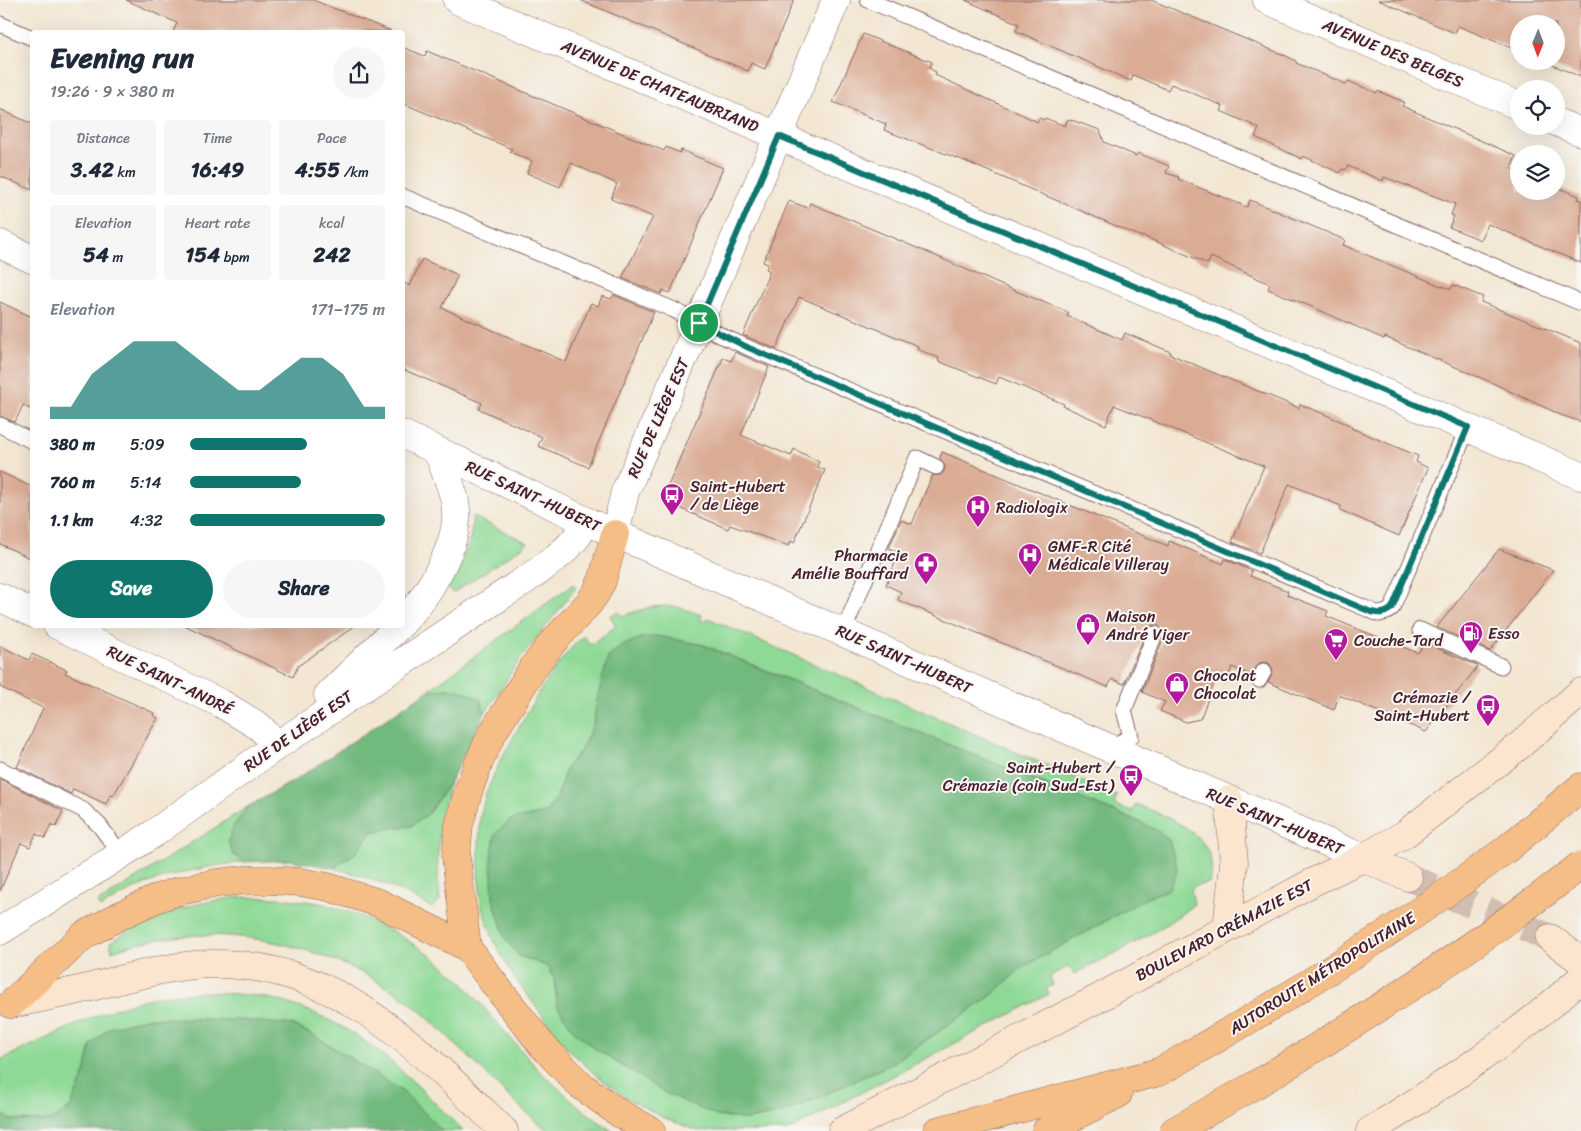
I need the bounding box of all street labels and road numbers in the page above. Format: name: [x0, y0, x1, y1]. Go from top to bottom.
street label: AVENUE DES BELGES: [1317, 10, 1468, 96]
street label: AVENUE DE CHATEAUBRIAND: [556, 31, 764, 141]
street label: RUE DE LIÈGE EST: [619, 352, 698, 483]
street label: RUE SAINT-HUBERT: [460, 452, 607, 541]
street label: RUE SAINT-HUBERT: [831, 616, 978, 703]
street label: RUE SAINT-ANDRÉ: [102, 637, 239, 724]
street label: RUE DE LIÈGE EST: [237, 682, 360, 780]
street label: RUE SAINT-HUBERT: [1202, 779, 1350, 864]
street label: BOULEVARD CRÉMAZIE EST: [1130, 870, 1319, 989]
street label: AUTOROUTE MÉTROPOLITAINE: [1222, 903, 1422, 1043]

